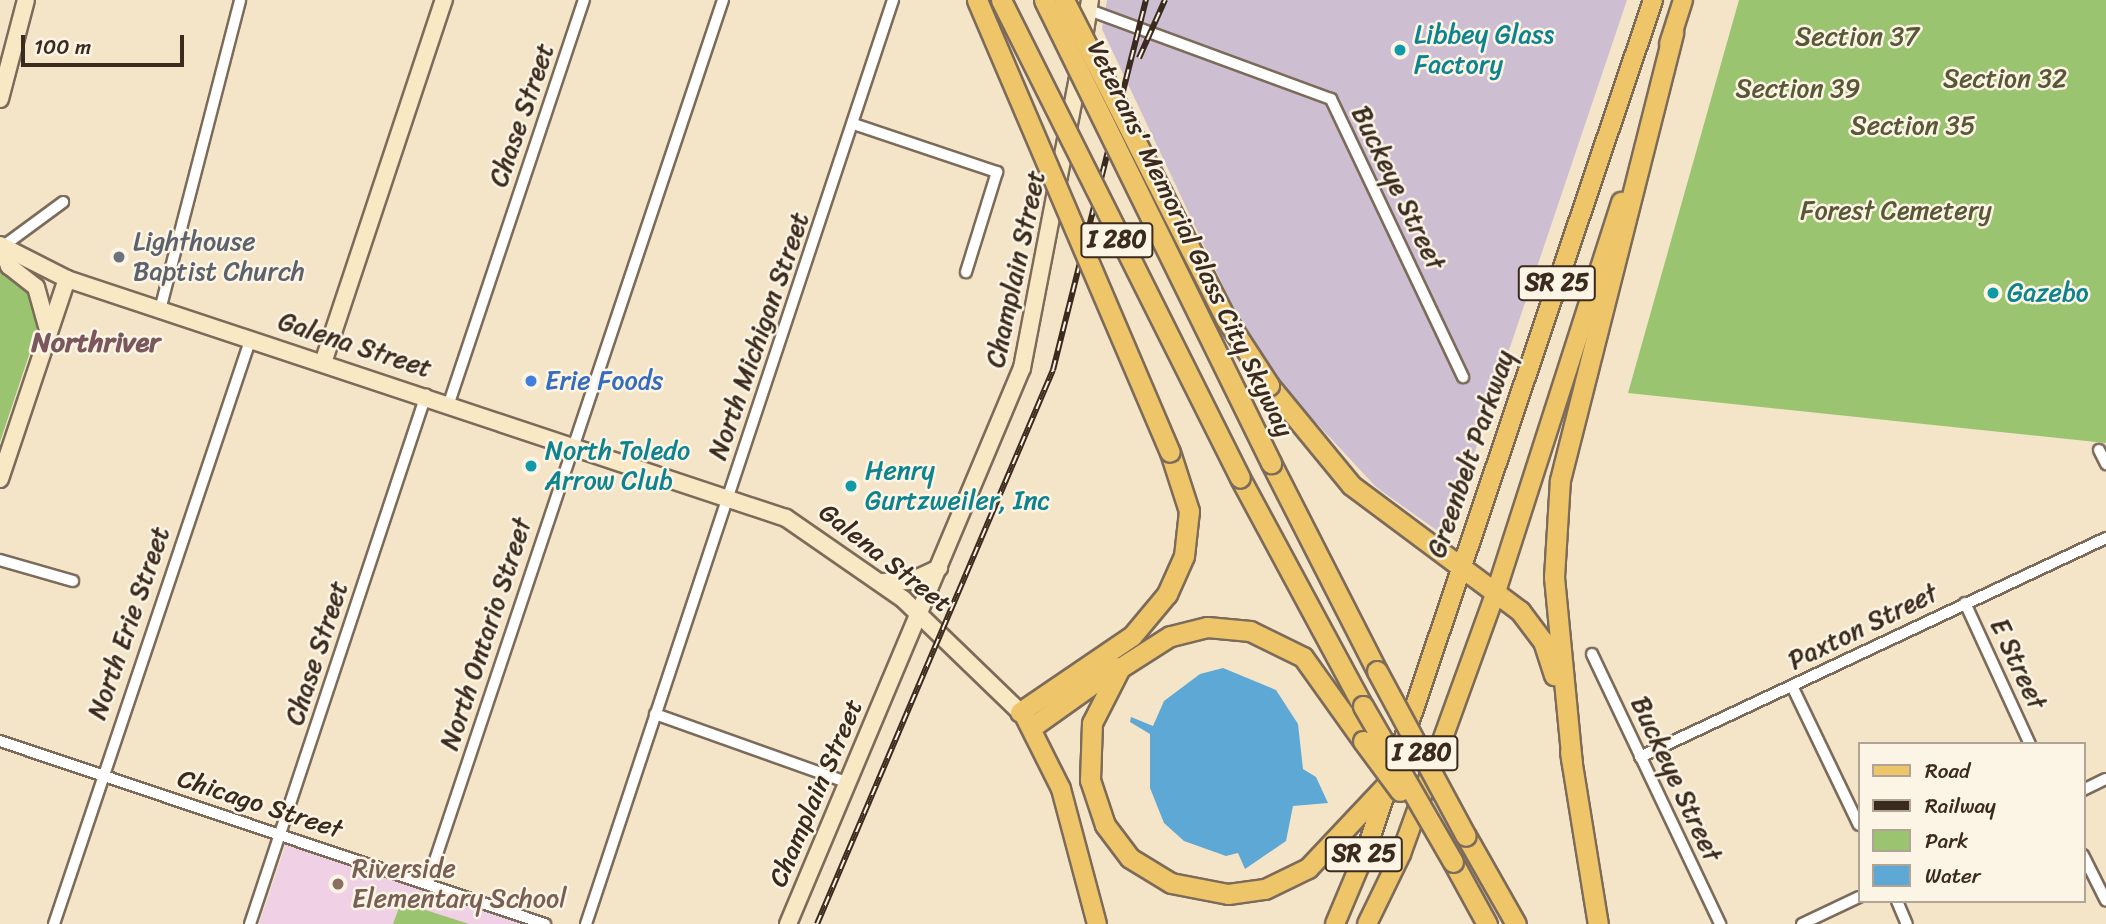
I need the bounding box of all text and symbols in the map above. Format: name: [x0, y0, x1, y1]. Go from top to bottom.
place label: Libbey Glass Factory: [1414, 19, 1554, 80]
scale bar: [24, 21, 187, 65]
park label: Section 37: [1795, 21, 1919, 53]
text: 100 m: [34, 28, 91, 66]
street label: Veterans' Memorial Glass City Skyway: [1080, 35, 1300, 443]
street label: Chase Street: [483, 39, 561, 191]
marker: Libbey Glass Factory: [1392, 42, 1408, 58]
park label: Section 32: [1943, 63, 2067, 95]
park label: Section 39: [1735, 73, 1861, 105]
street label: Buckeye Street: [1345, 101, 1451, 275]
park label: Section 35: [1850, 110, 1976, 142]
street label: Champlain Street: [980, 168, 1052, 370]
park label: Forest Cemetery: [1800, 195, 1992, 227]
street label: North Michigan Street: [702, 209, 816, 463]
road number: I 280: [1080, 220, 1154, 260]
place label: Lighthouse Baptist Church: [133, 226, 305, 288]
marker: Lighthouse Baptist Church: [111, 249, 127, 265]
road number: SR 25: [1517, 262, 1597, 304]
place label: Gazebo: [2007, 277, 2089, 309]
marker: Gazebo: [1985, 285, 2001, 301]
street label: Galena Street: [274, 306, 436, 384]
district label: Northriver: [31, 325, 161, 359]
street label: Greenbelt Parkway: [1421, 346, 1521, 562]
place label: Erie Foods: [545, 365, 664, 397]
marker: Erie Foods: [523, 373, 539, 389]
place label: North Toledo Arrow Club: [545, 435, 691, 496]
place label: Henry Gurtzweiler, Inc: [865, 455, 1050, 516]
marker: North Toledo Arrow Club: [523, 458, 539, 474]
marker: Henry Gurtzweiler, Inc: [843, 478, 859, 494]
street label: Galena Street: [813, 497, 957, 619]
street label: North Ontario Street: [434, 514, 538, 754]
street label: North Erie Street: [81, 523, 177, 723]
street label: Chase Street: [279, 577, 355, 729]
street label: Paxton Street: [1783, 577, 1943, 677]
street label: E Street: [1983, 614, 2053, 714]
street label: Buckeye Street: [1624, 691, 1728, 867]
street label: Champlain Street: [762, 695, 870, 891]
road number: I 280: [1385, 732, 1459, 774]
legend: [1857, 742, 2085, 903]
text: Road: [1925, 752, 1970, 790]
street label: Chicago Street: [174, 763, 346, 845]
text: Railway: [1925, 787, 1996, 825]
text: Park: [1925, 822, 1968, 860]
road number: SR 25: [1324, 834, 1404, 874]
place label: Riverside Elementary School: [352, 853, 567, 914]
text: Water: [1925, 857, 1980, 895]
marker: Riverside Elementary School: [330, 876, 346, 892]

